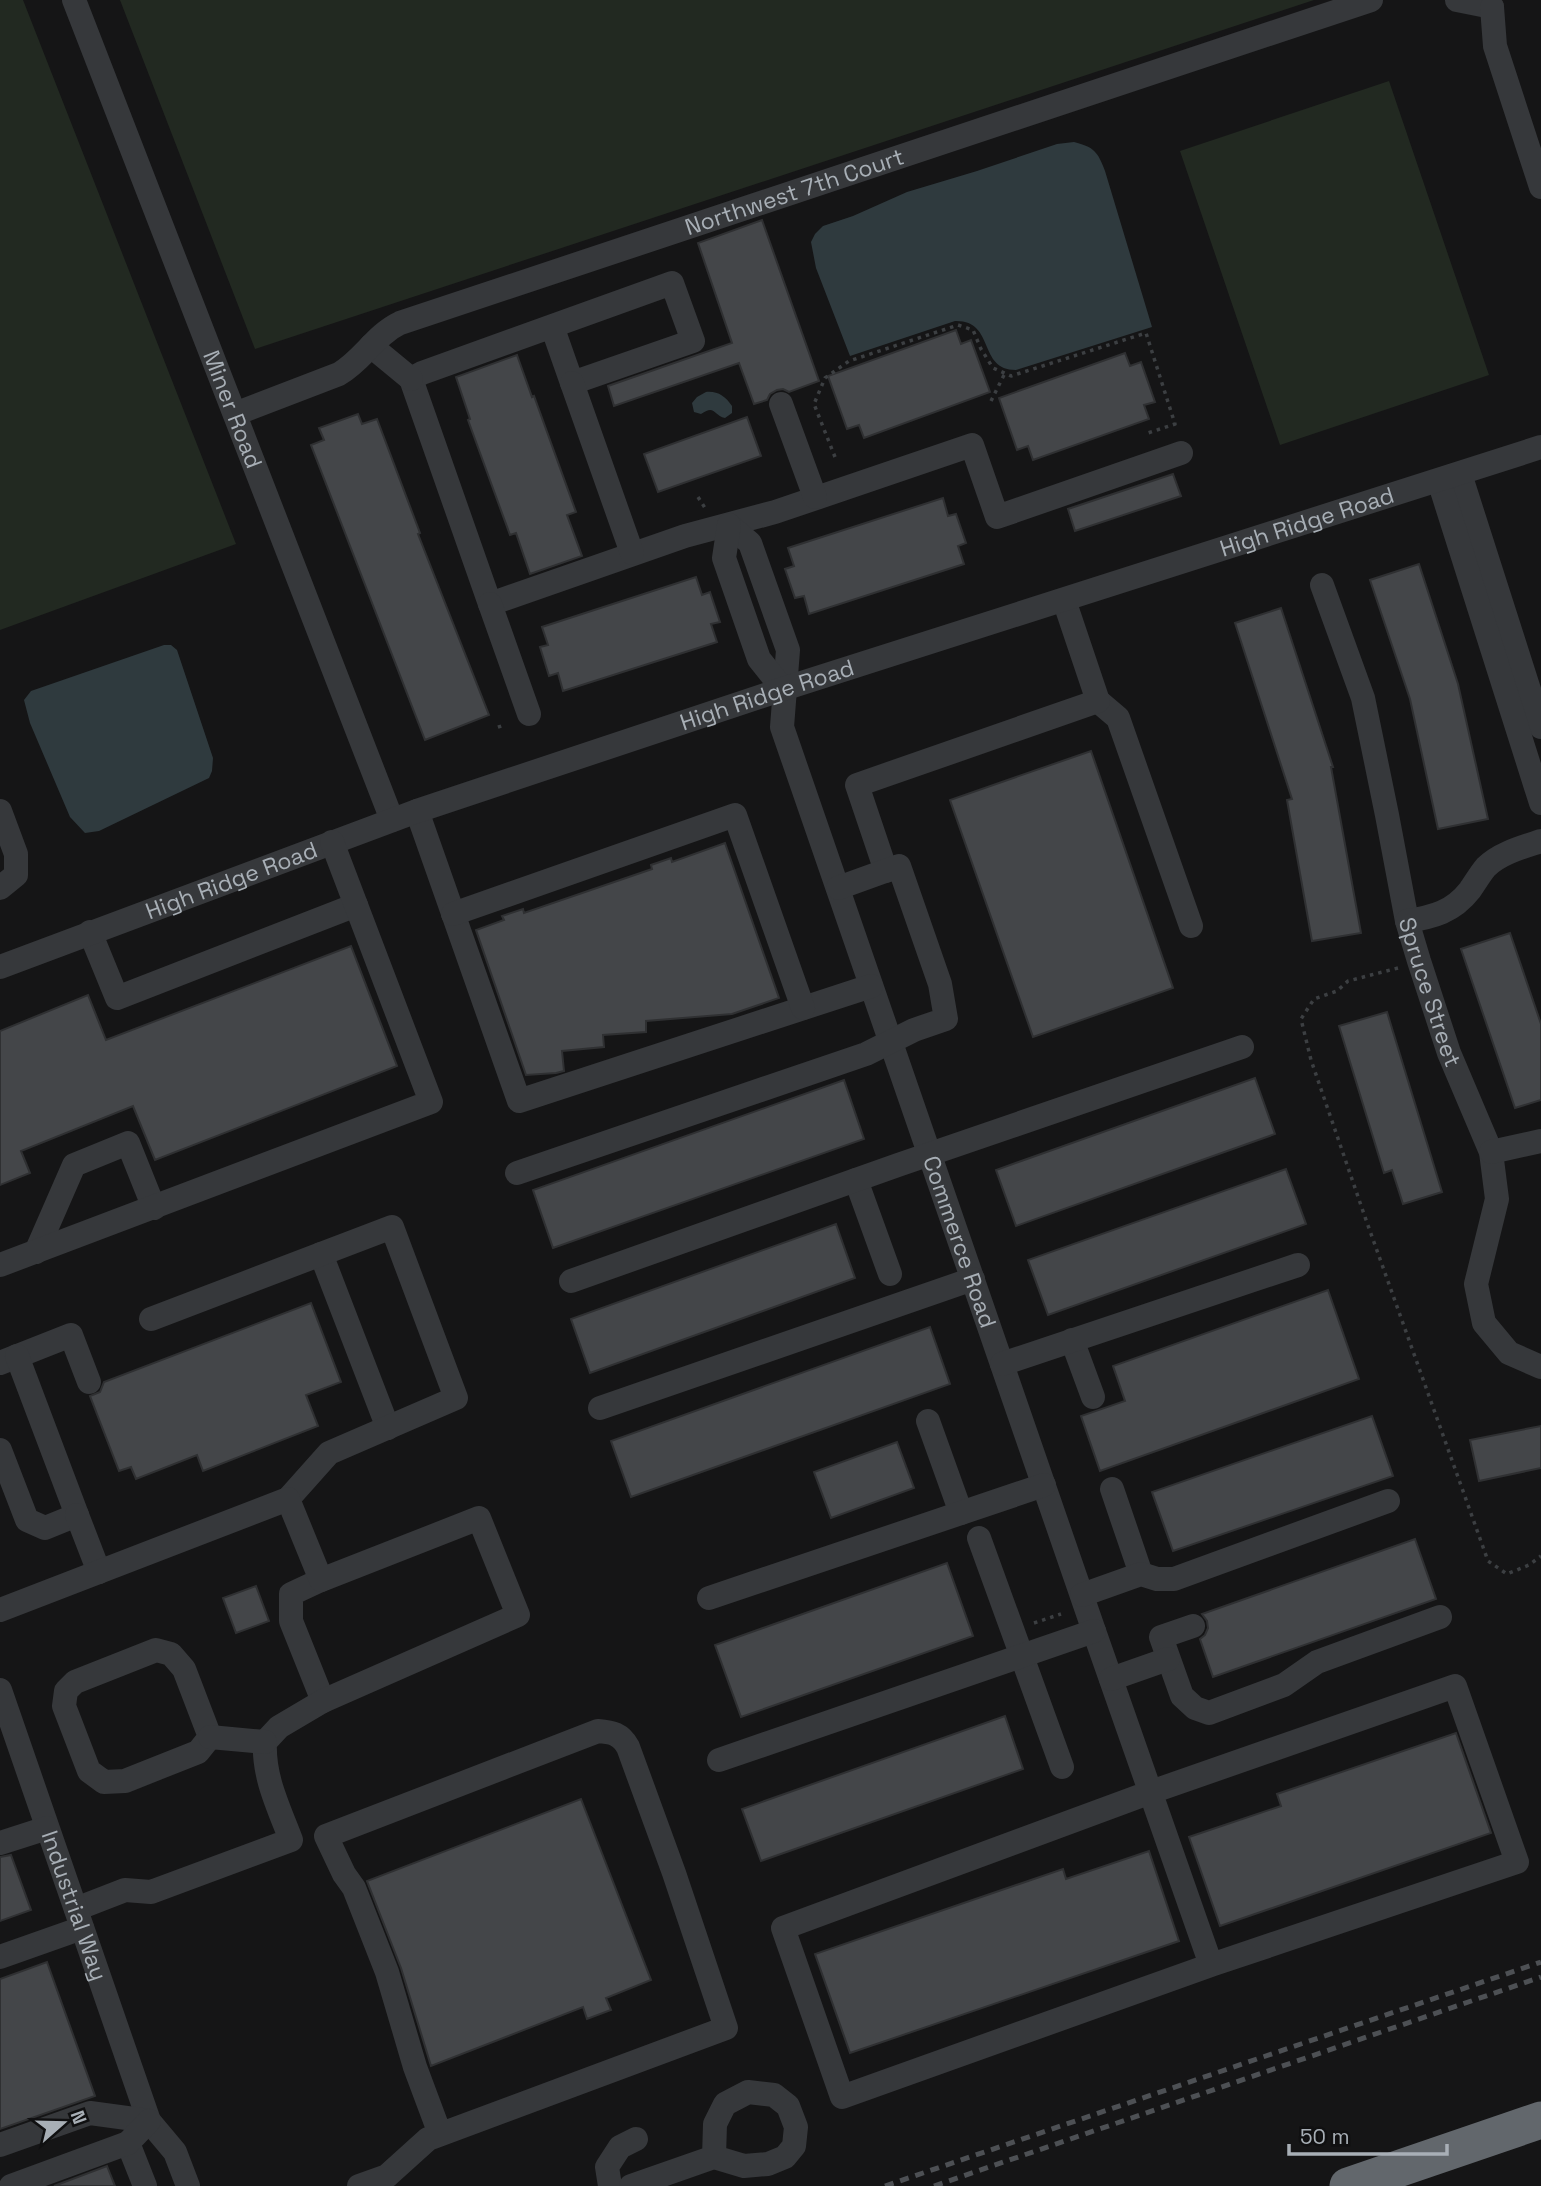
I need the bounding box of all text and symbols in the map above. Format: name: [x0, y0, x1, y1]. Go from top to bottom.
street label: Northwest 7th Court: [681, 141, 908, 242]
street label: Miner Road: [196, 346, 269, 473]
street label: High Ridge Road: [1216, 480, 1398, 564]
street label: High Ridge Road: [676, 652, 858, 737]
street label: High Ridge Road: [141, 835, 322, 926]
street label: Spruce Street: [1392, 914, 1468, 1071]
street label: Commerce Road: [916, 1152, 1003, 1332]
street label: Industrial Way: [35, 1826, 114, 1985]
north arrow: [28, 2088, 98, 2158]
text: N: [65, 2107, 92, 2128]
scale bar: [1289, 2112, 1446, 2156]
text: 50 m: [1300, 2123, 1350, 2150]

